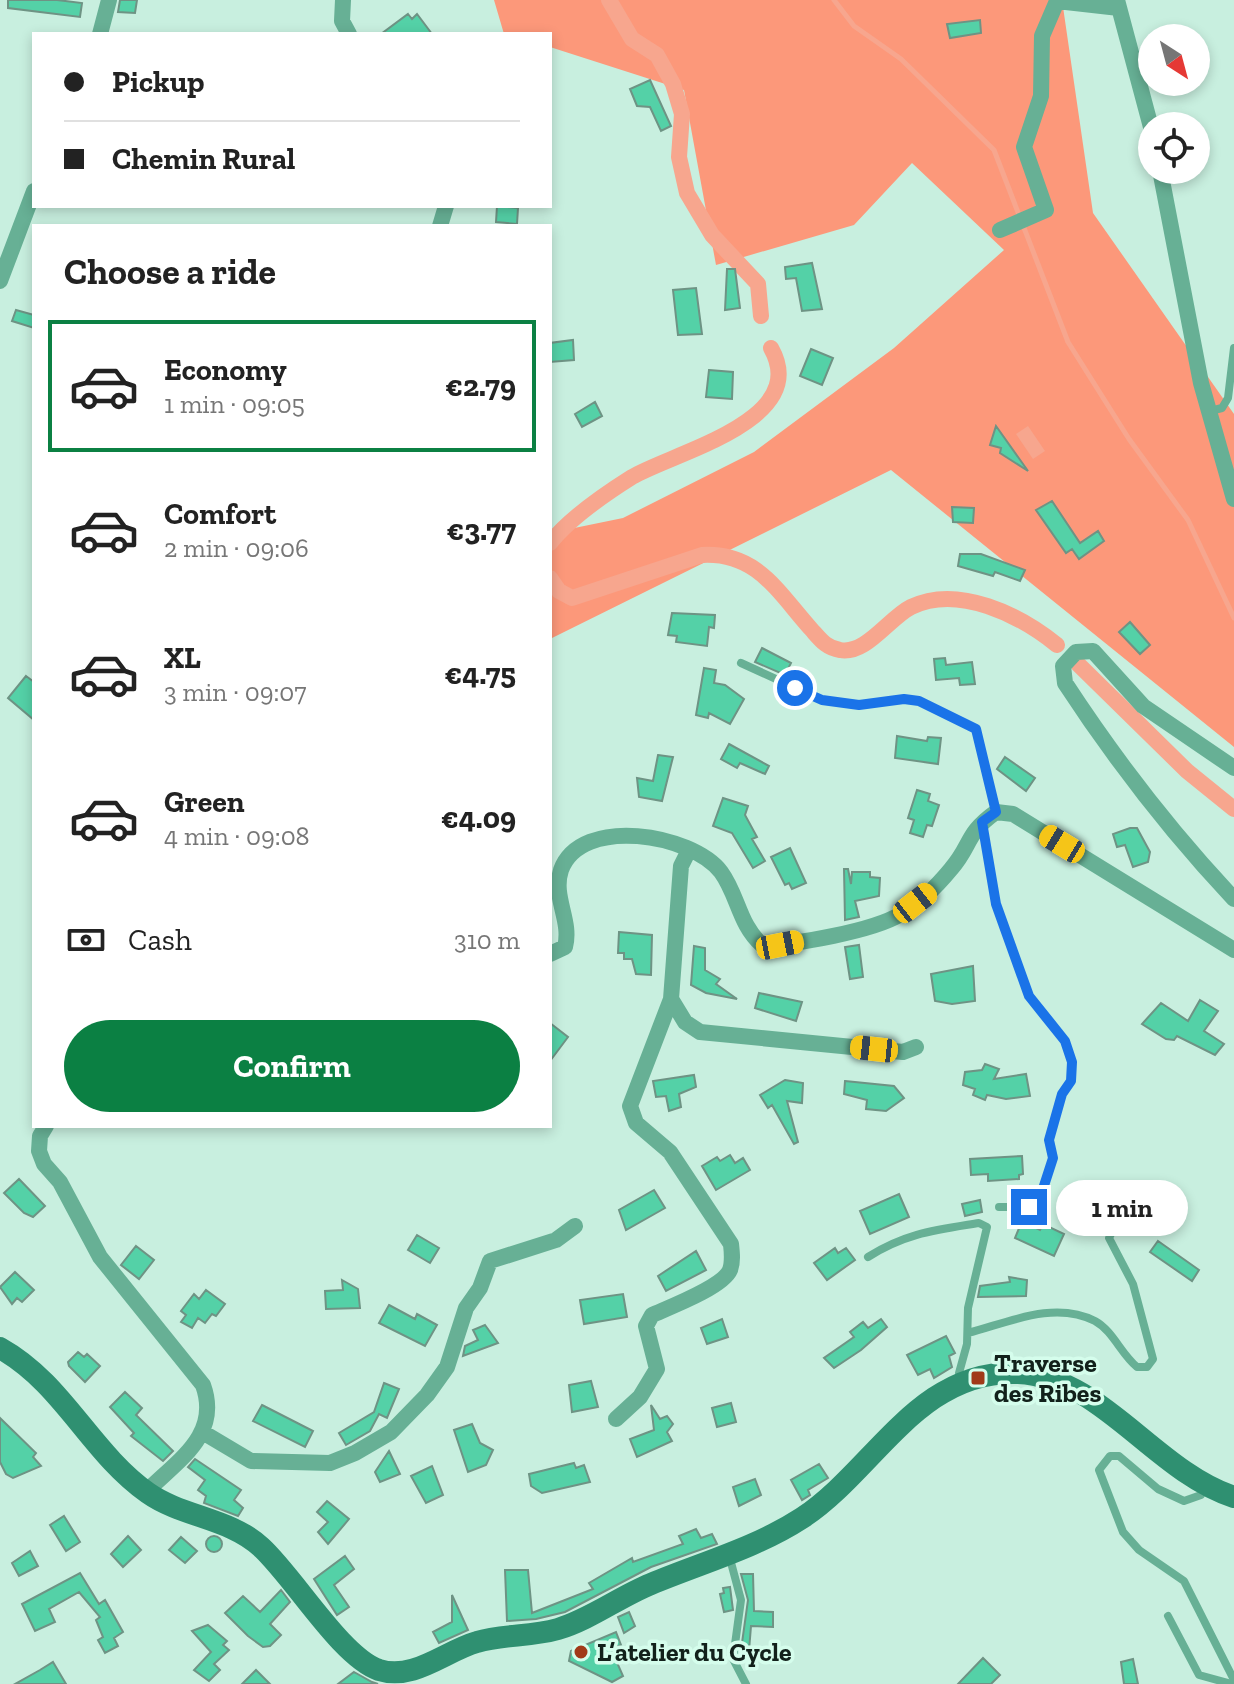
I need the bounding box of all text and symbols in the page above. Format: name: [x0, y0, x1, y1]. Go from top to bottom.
north arrow: [1138, 24, 1210, 96]
map controls: [1138, 24, 1210, 184]
text: Pickup: [112, 64, 204, 100]
button: locate: [1138, 112, 1210, 184]
text: Chemin Rural: [112, 141, 295, 177]
text: Choose a ride: [64, 250, 276, 293]
icon: car: [68, 350, 140, 422]
text: Economy: [164, 352, 287, 388]
text: €2.79: [445, 368, 516, 404]
text: 1 min · 09:05: [164, 388, 305, 420]
icon: car: [68, 494, 140, 566]
text: Comfort: [164, 496, 276, 532]
text: €3.77: [447, 512, 516, 548]
text: 2 min · 09:06: [164, 532, 309, 564]
icon: car: [68, 638, 140, 710]
text: XL: [164, 640, 201, 676]
text: €4.75: [445, 656, 516, 692]
route start: [777, 670, 813, 706]
text: 3 min · 09:07: [164, 676, 307, 708]
icon: car: [68, 782, 140, 854]
text: Green: [164, 784, 244, 820]
text: €4.09: [441, 800, 516, 836]
text: 4 min · 09:08: [164, 820, 310, 852]
car: [1035, 821, 1089, 867]
car: [889, 879, 941, 927]
icon: cash: [64, 918, 108, 962]
text: Cash: [128, 922, 192, 958]
text: 310 m: [454, 924, 520, 956]
car: [754, 929, 806, 961]
button: Confirm: [64, 1020, 520, 1112]
car: [849, 1035, 899, 1063]
callout: 1 min: [1057, 1179, 1189, 1235]
route end: [1011, 1189, 1047, 1225]
text: 1 min: [1091, 1192, 1153, 1224]
place label: Traverse des Ribes: [994, 1347, 1101, 1409]
marker: Traverse des Ribes: [969, 1369, 987, 1387]
place label: L’atelier du Cycle: [597, 1636, 792, 1668]
marker: L’atelier du Cycle: [572, 1643, 590, 1661]

